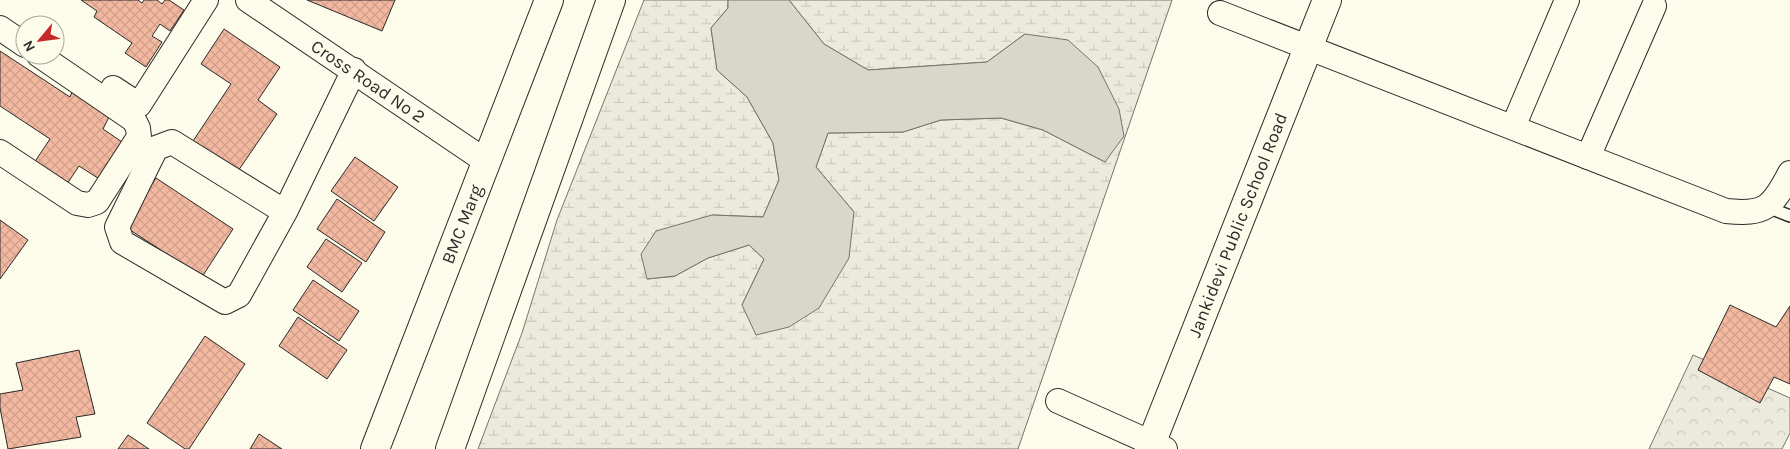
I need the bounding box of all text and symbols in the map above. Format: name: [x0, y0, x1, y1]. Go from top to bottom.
north arrow: [15, 15, 65, 65]
street label: Cross Road No 2: [307, 35, 429, 128]
text: N: [19, 38, 39, 55]
street label: Jankidevi Public School Road: [1183, 110, 1292, 340]
street label: BMC Marg: [437, 181, 487, 267]

